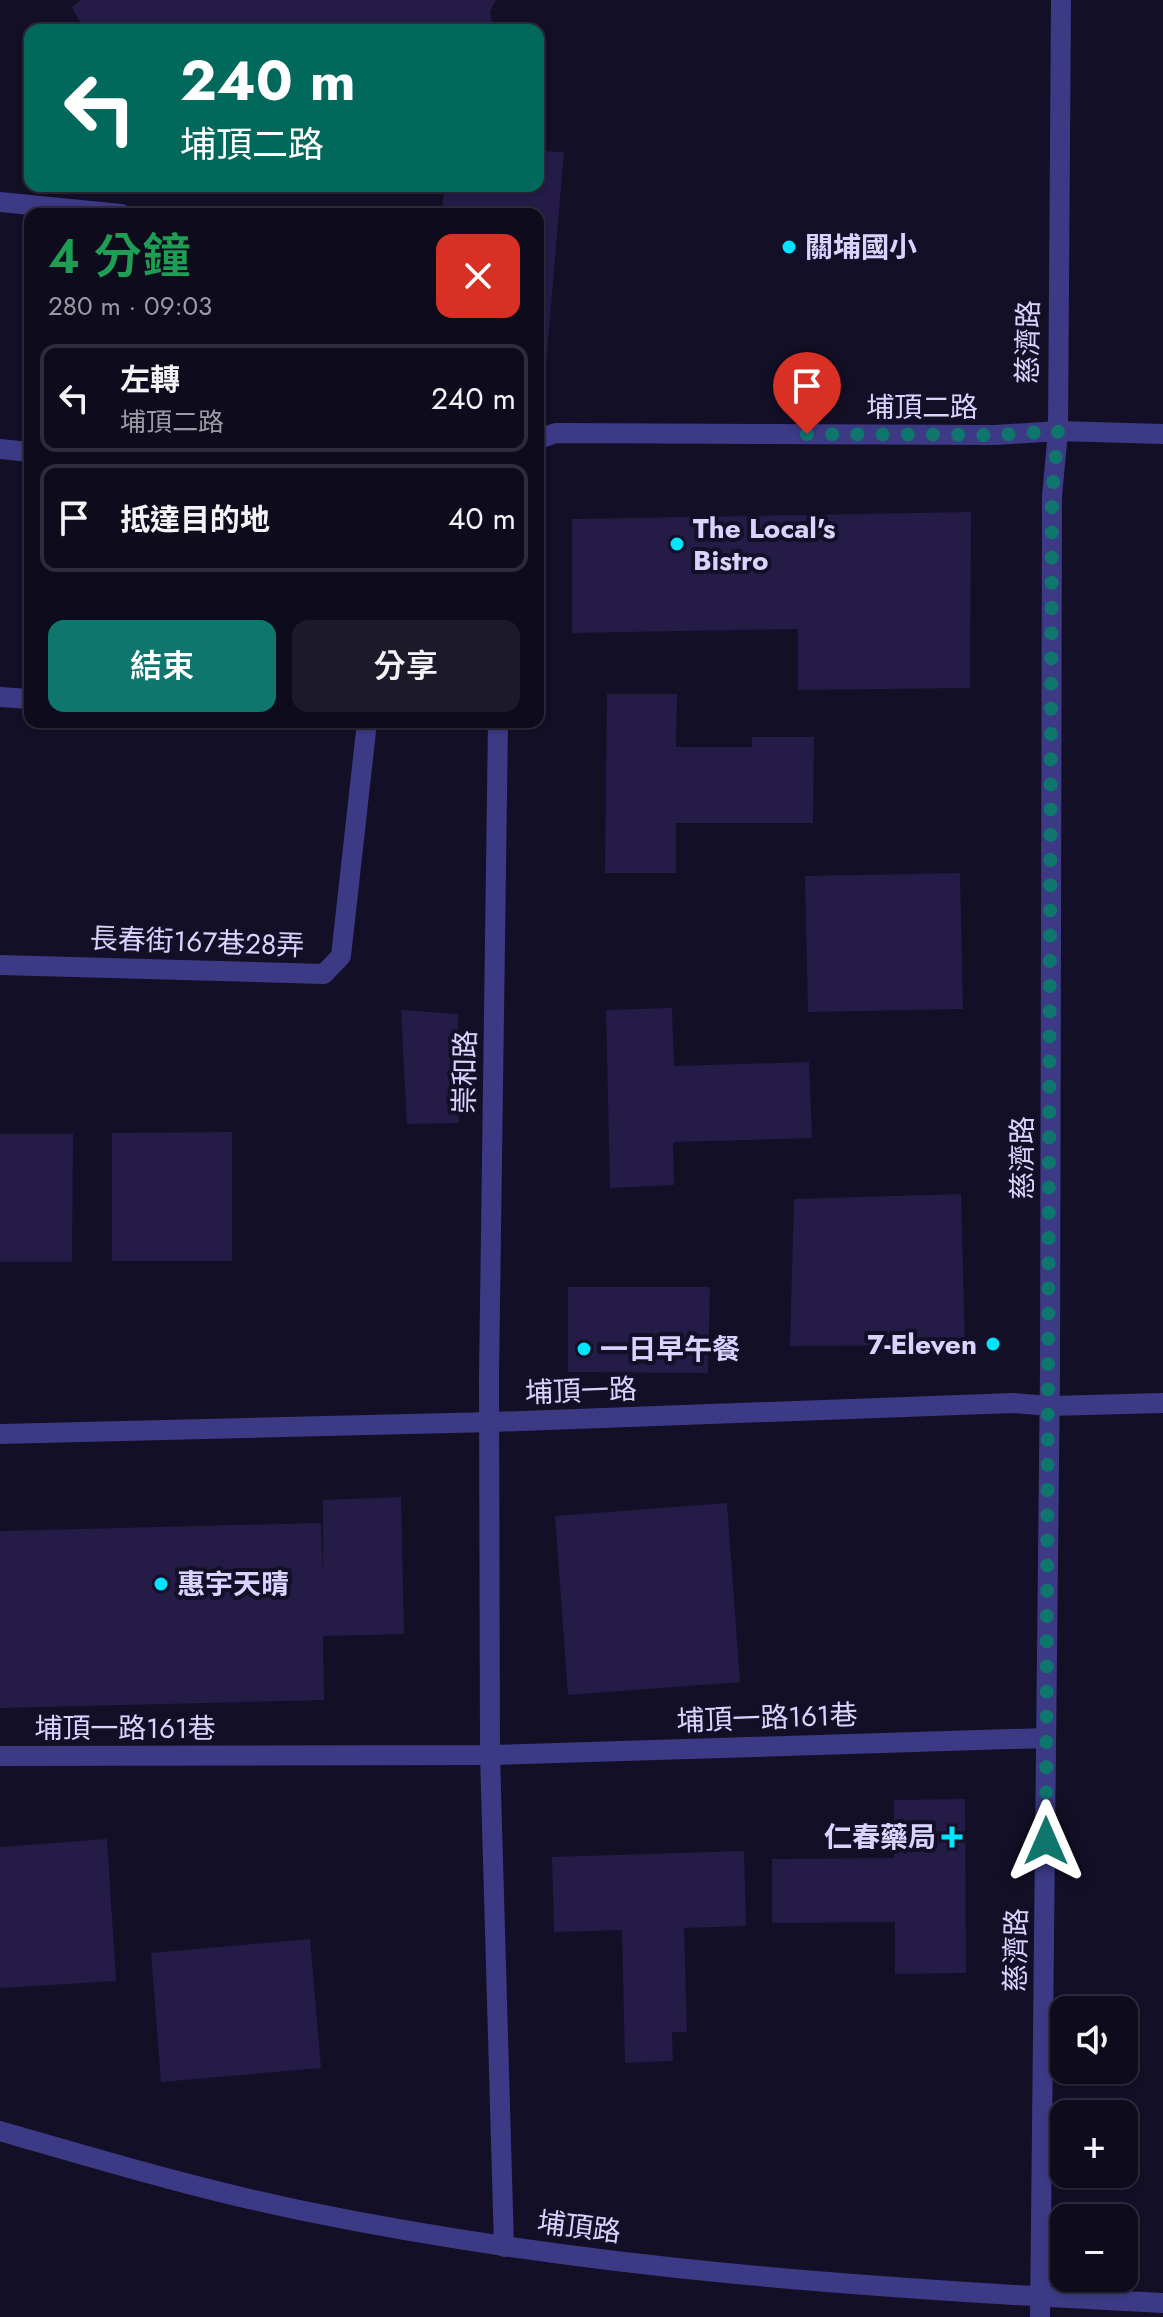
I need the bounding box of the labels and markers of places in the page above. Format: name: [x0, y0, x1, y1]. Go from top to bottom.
place label: 關埔國小: [805, 227, 917, 268]
marker: 關埔國小: [780, 238, 798, 256]
pin: [773, 352, 841, 434]
place label: The Local's Bistro: [693, 508, 836, 581]
marker: The Local's Bistro: [668, 535, 686, 553]
place label: 7-Eleven: [867, 1324, 977, 1365]
place label: 一日早午餐: [600, 1329, 740, 1370]
marker: 7-Eleven: [984, 1335, 1002, 1353]
marker: 一日早午餐: [575, 1340, 593, 1358]
place label: 惠宇天晴: [177, 1564, 289, 1605]
marker: 惠宇天晴: [152, 1575, 170, 1593]
place label: 仁春藥局: [824, 1817, 936, 1858]
marker: 仁春藥局: [943, 1828, 961, 1846]

